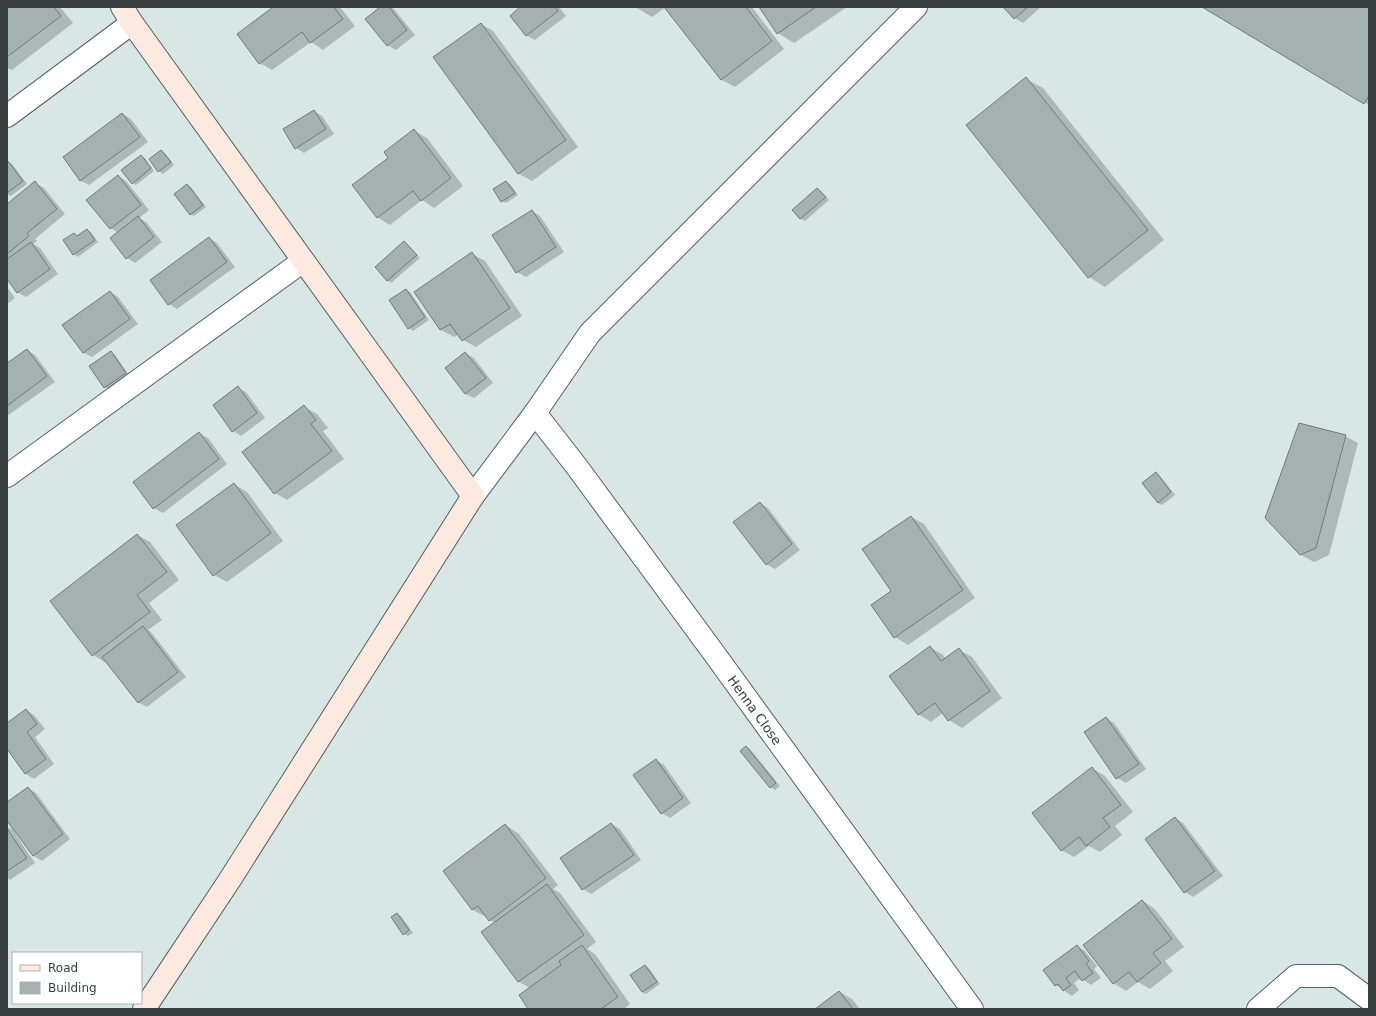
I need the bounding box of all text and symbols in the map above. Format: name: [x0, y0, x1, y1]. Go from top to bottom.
street label: Henna Close: [724, 673, 785, 748]
legend: [12, 952, 142, 1004]
text: Road: [48, 961, 78, 975]
text: Building: [48, 981, 97, 995]

